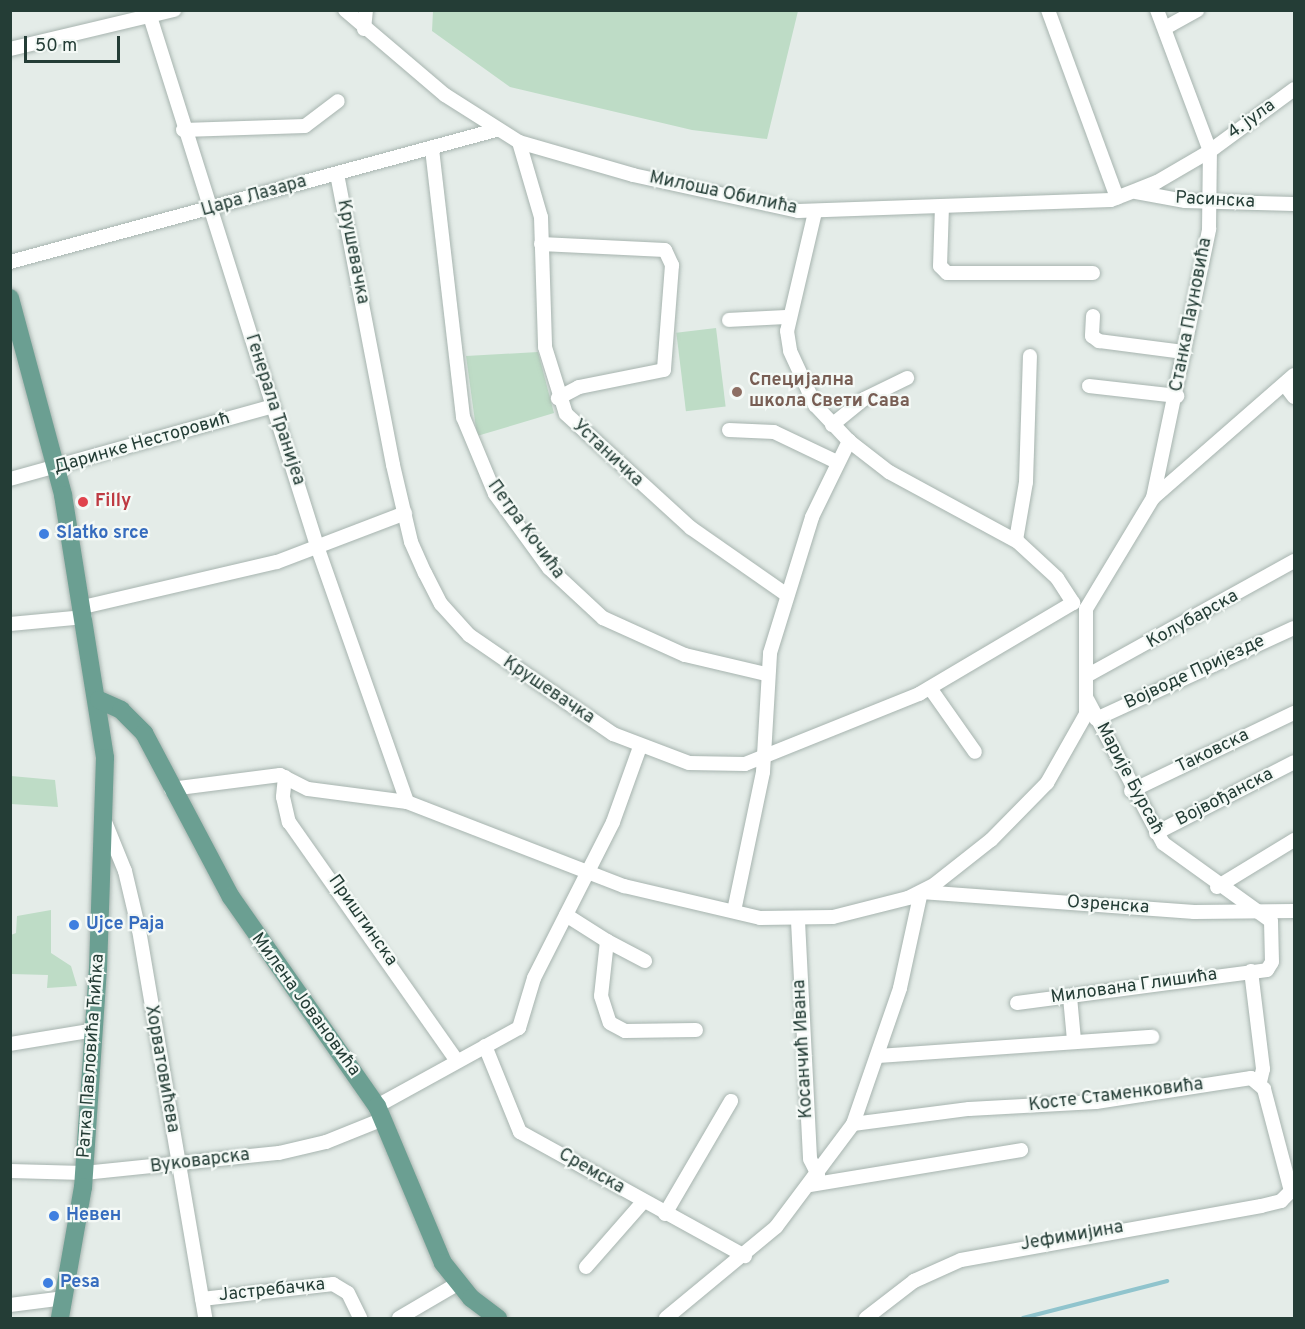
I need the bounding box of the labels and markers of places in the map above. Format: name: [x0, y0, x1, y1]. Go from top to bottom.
place label: Специјална школа Свети Сава: [749, 371, 910, 413]
marker: Специјална школа Свети Сава: [730, 385, 744, 399]
place label: Filly: [95, 491, 131, 513]
marker: Filly: [76, 495, 90, 509]
place label: Slatko srce: [56, 523, 149, 545]
marker: Slatko srce: [37, 527, 51, 541]
place label: Ujce Paja: [86, 914, 164, 936]
marker: Ujce Paja: [67, 918, 81, 932]
place label: Невен: [66, 1205, 121, 1227]
marker: Невен: [47, 1209, 61, 1223]
place label: Pesa: [60, 1272, 100, 1294]
marker: Pesa: [41, 1276, 55, 1290]

